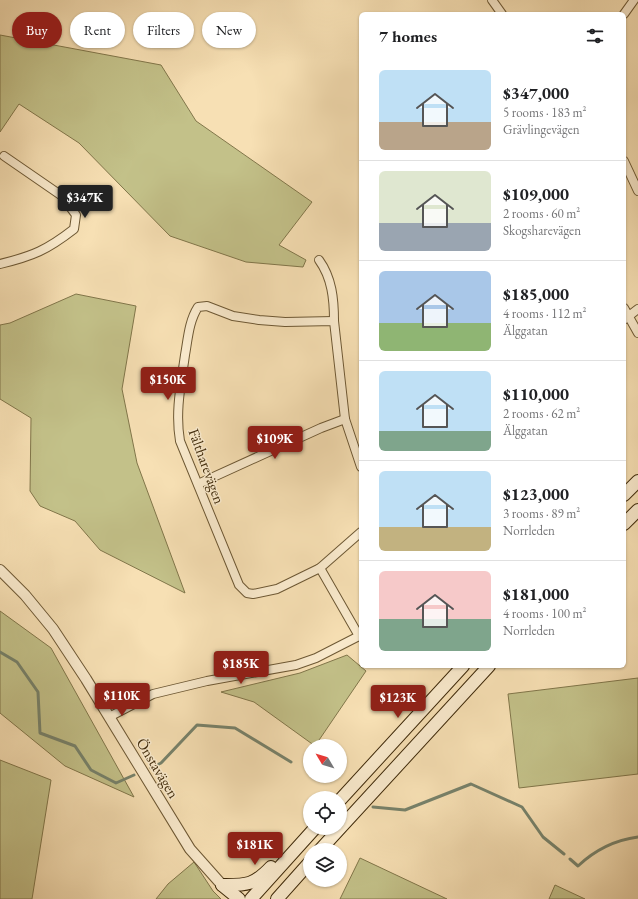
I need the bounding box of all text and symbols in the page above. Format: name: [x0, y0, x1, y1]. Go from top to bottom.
chip: Buy: [12, 12, 62, 48]
chip: Rent: [70, 12, 125, 48]
chip: Filters: [133, 12, 194, 48]
chip: New: [202, 12, 256, 48]
text: 7 homes: [379, 25, 437, 47]
icon: filters: [584, 25, 606, 47]
text: $347,000: [503, 82, 569, 104]
icon: home: [411, 86, 459, 134]
text: 5 rooms · 183 m²: [503, 104, 587, 121]
text: Grävlingevägen: [503, 121, 580, 138]
text: $109,000: [503, 183, 569, 205]
pin: $347K: [57, 185, 113, 219]
icon: home: [411, 187, 459, 235]
text: $347K: [67, 189, 103, 206]
text: 2 rooms · 60 m²: [503, 205, 580, 222]
text: Skogsharevägen: [503, 222, 581, 239]
text: $185,000: [503, 283, 569, 305]
icon: home: [411, 287, 459, 335]
text: 4 rooms · 112 m²: [503, 305, 587, 322]
text: Älggatan: [503, 322, 548, 339]
pin: $150K: [140, 367, 196, 401]
text: $150K: [150, 371, 186, 388]
text: $110,000: [503, 383, 569, 405]
icon: home: [411, 387, 459, 435]
text: 2 rooms · 62 m²: [503, 405, 580, 422]
text: Älggatan: [503, 422, 548, 439]
street label: Fältharevägen: [185, 426, 229, 506]
pin: $109K: [247, 426, 303, 460]
text: $109K: [257, 430, 293, 447]
text: $123,000: [503, 483, 569, 505]
icon: home: [411, 487, 459, 535]
text: 3 rooms · 89 m²: [503, 505, 580, 522]
text: Norrleden: [503, 522, 555, 539]
text: $181,000: [503, 583, 569, 605]
icon: home: [411, 587, 459, 635]
text: 4 rooms · 100 m²: [503, 605, 587, 622]
text: Norrleden: [503, 622, 555, 639]
pin: $185K: [213, 651, 269, 685]
text: $185K: [223, 655, 259, 672]
pin: $110K: [94, 683, 150, 717]
pin: $123K: [370, 685, 426, 719]
text: $110K: [104, 687, 140, 704]
text: $123K: [380, 689, 416, 706]
street label: Önstavägen: [133, 734, 183, 802]
north arrow: [303, 739, 347, 783]
map controls: [303, 739, 347, 887]
button: locate: [303, 791, 347, 835]
pin: $181K: [227, 832, 283, 866]
text: $181K: [237, 836, 273, 853]
button: layers: [303, 843, 347, 887]

